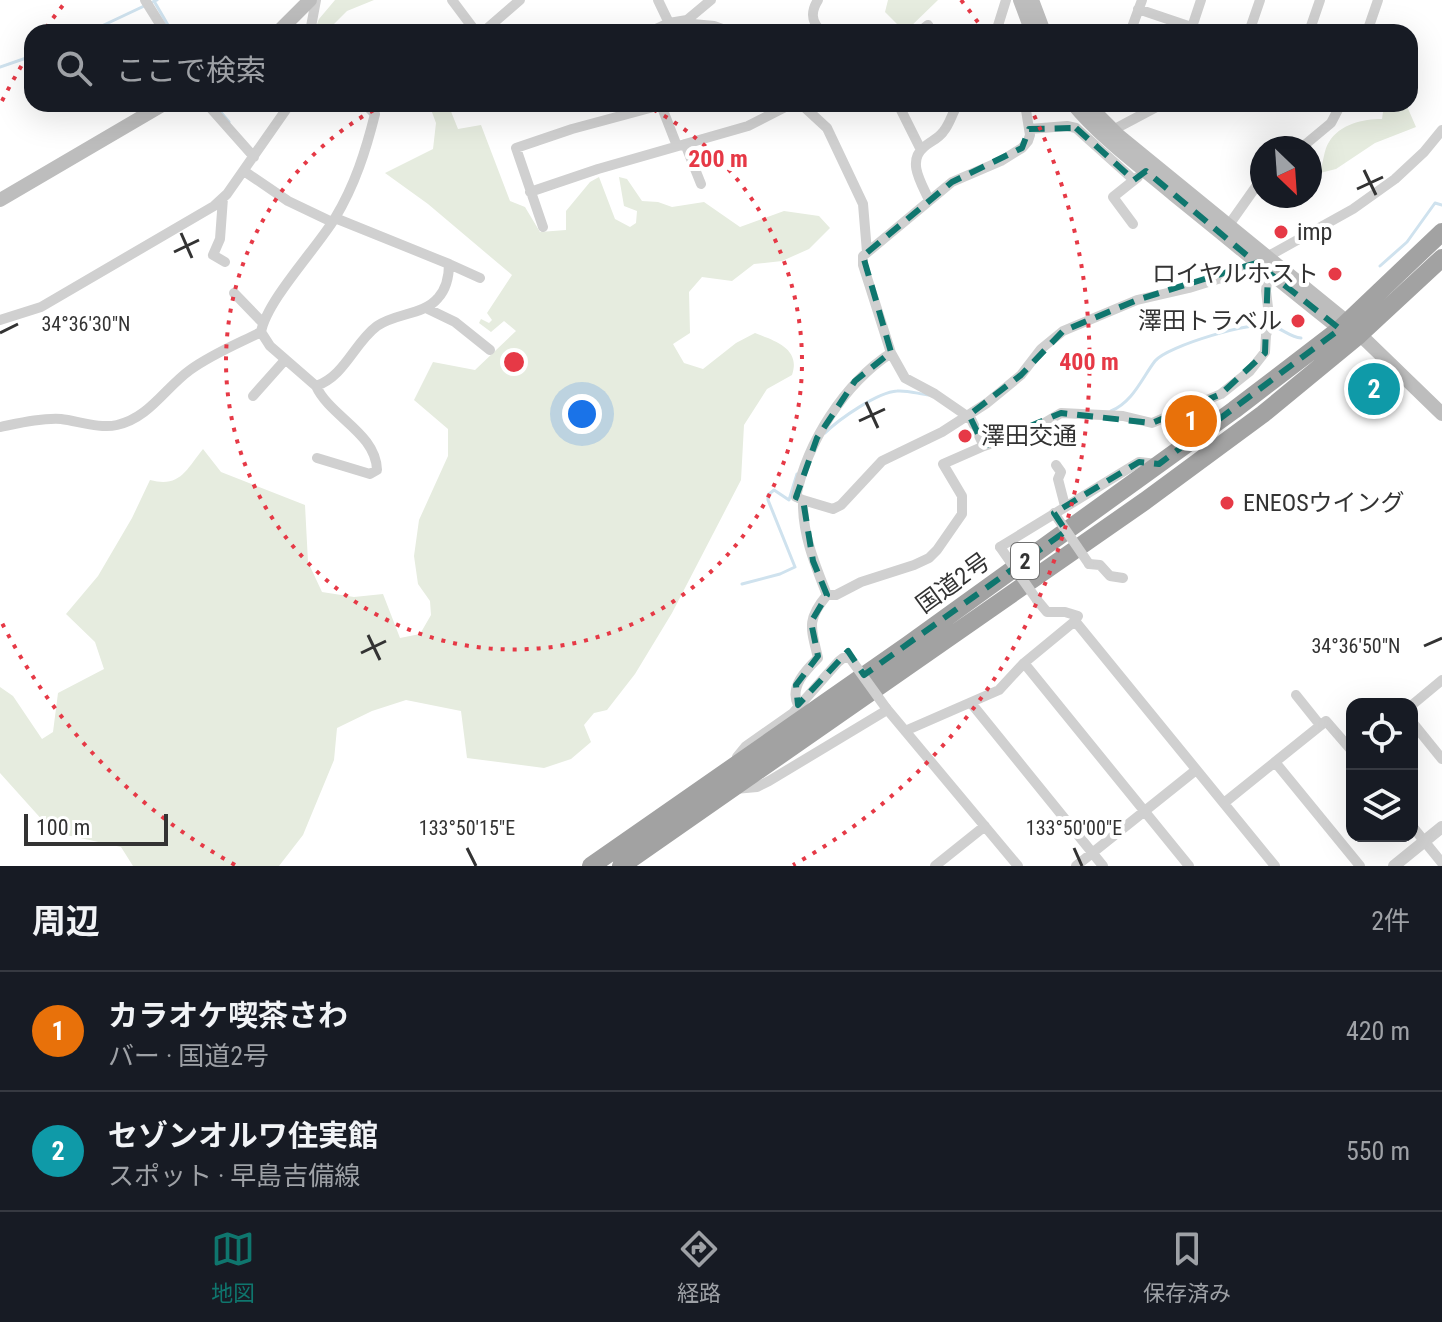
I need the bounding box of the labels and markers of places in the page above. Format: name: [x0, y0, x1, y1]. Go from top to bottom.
place label: imp: [1297, 218, 1332, 246]
marker: imp: [1272, 223, 1290, 241]
place label: ロイヤルホスト: [1152, 260, 1319, 288]
marker: ロイヤルホスト: [1326, 265, 1344, 283]
place label: 澤田トラベル: [1138, 307, 1282, 335]
marker: 澤田トラベル: [1289, 312, 1307, 330]
centre of rings: [500, 348, 528, 376]
pin: 2: [1348, 359, 1400, 419]
pin: 1: [1165, 391, 1217, 451]
place label: 澤田交通: [981, 422, 1077, 450]
marker: 澤田交通: [956, 427, 974, 445]
place label: ENEOSウイング: [1243, 489, 1405, 517]
marker: ENEOSウイング: [1218, 494, 1236, 512]

